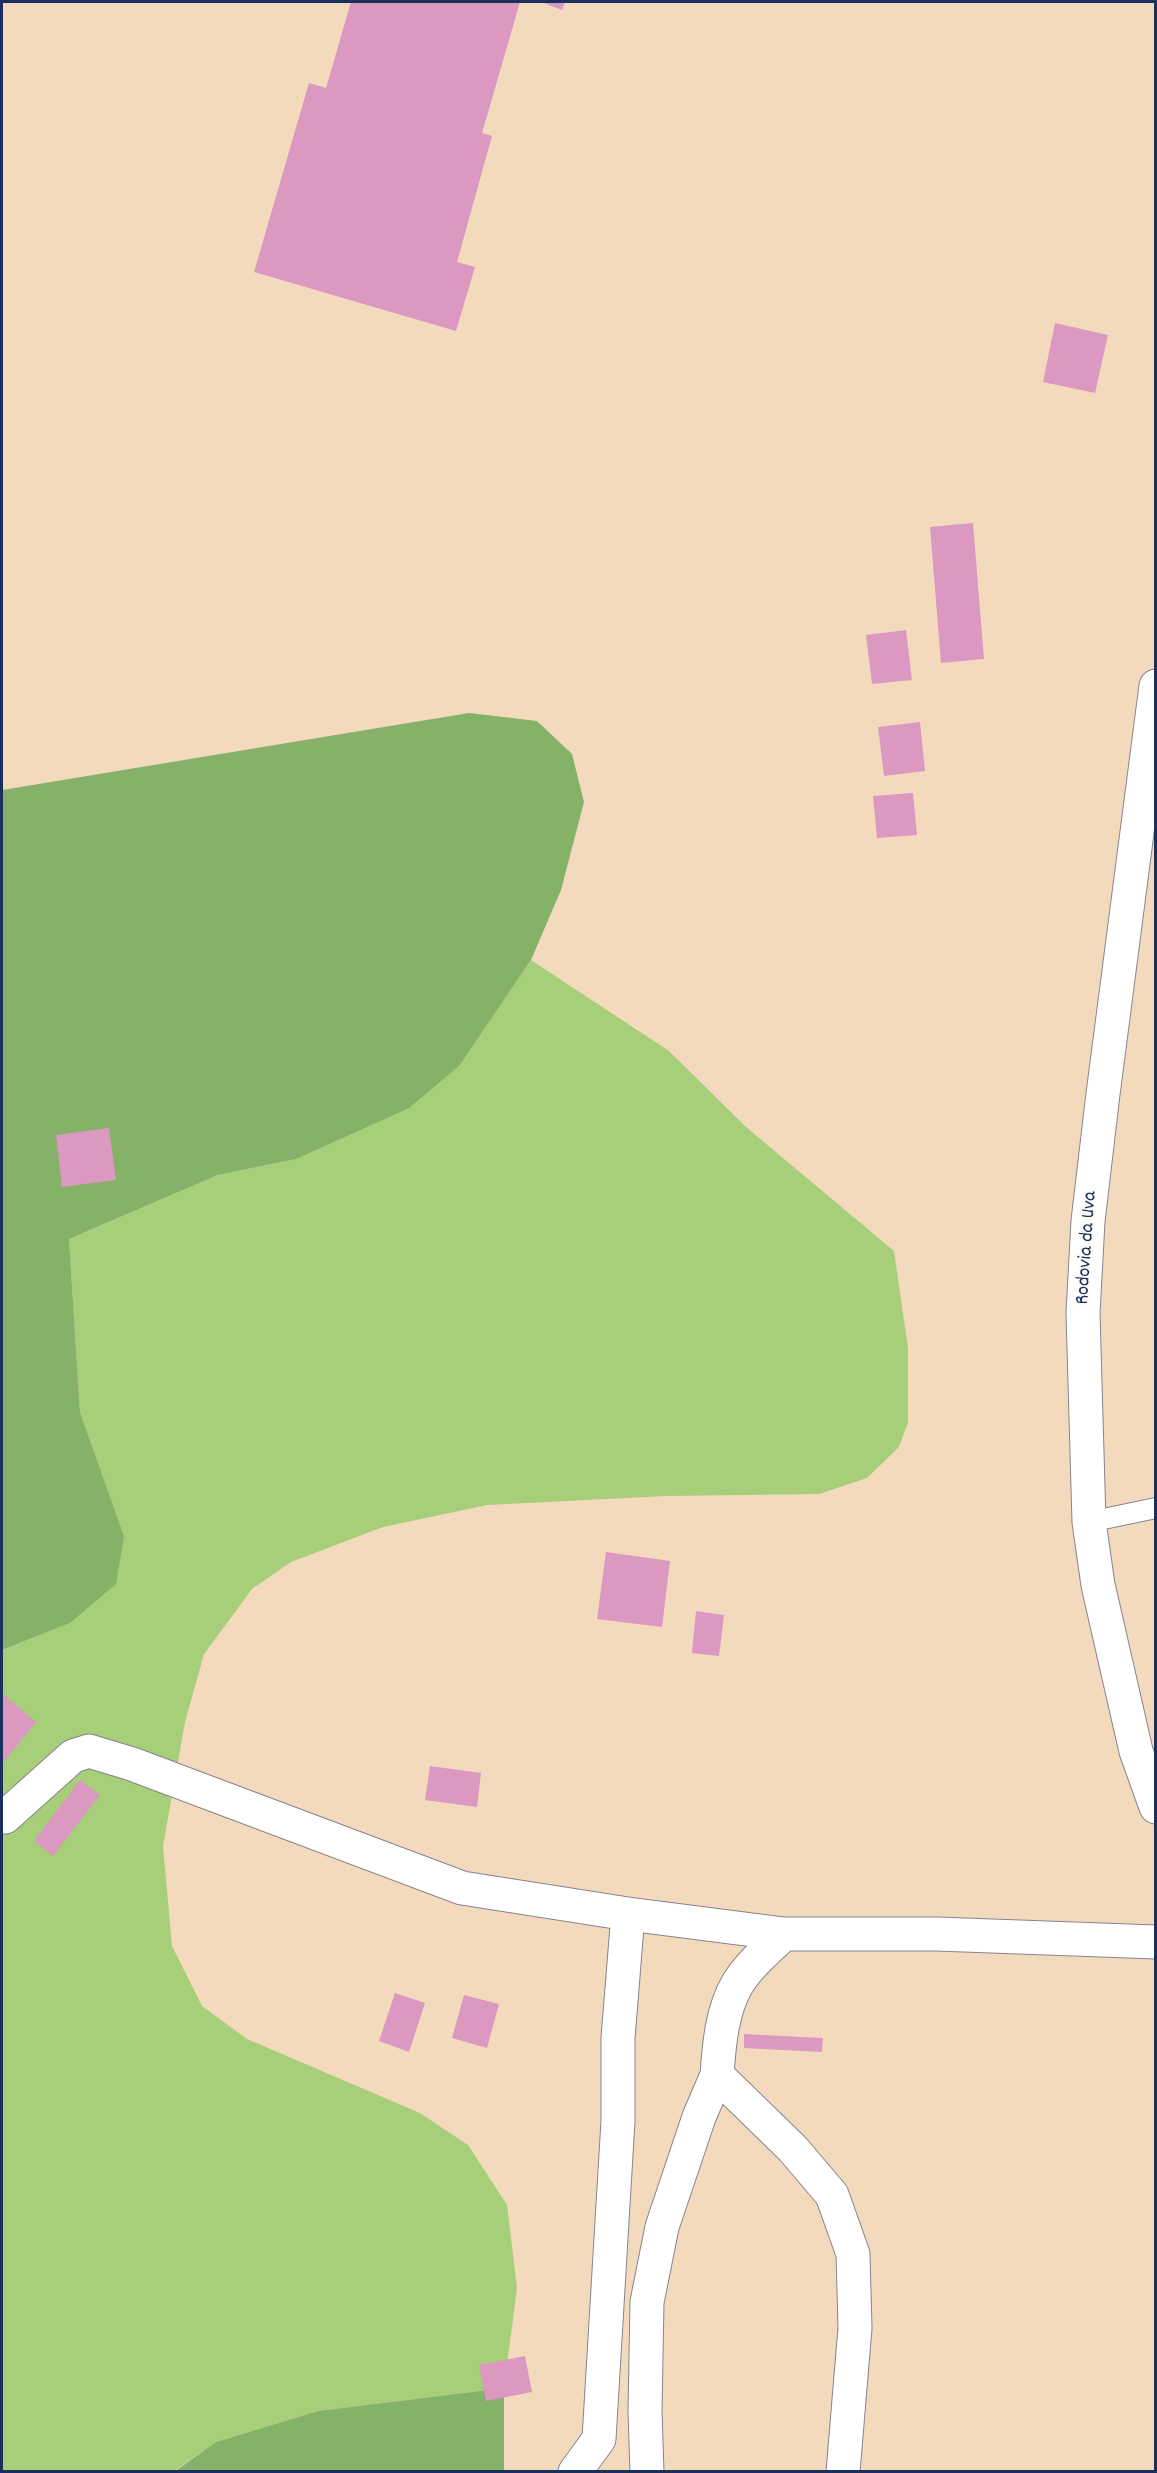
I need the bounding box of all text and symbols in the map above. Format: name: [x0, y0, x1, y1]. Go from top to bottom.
street label: Rodovia da Uva: [1072, 1191, 1104, 1305]

